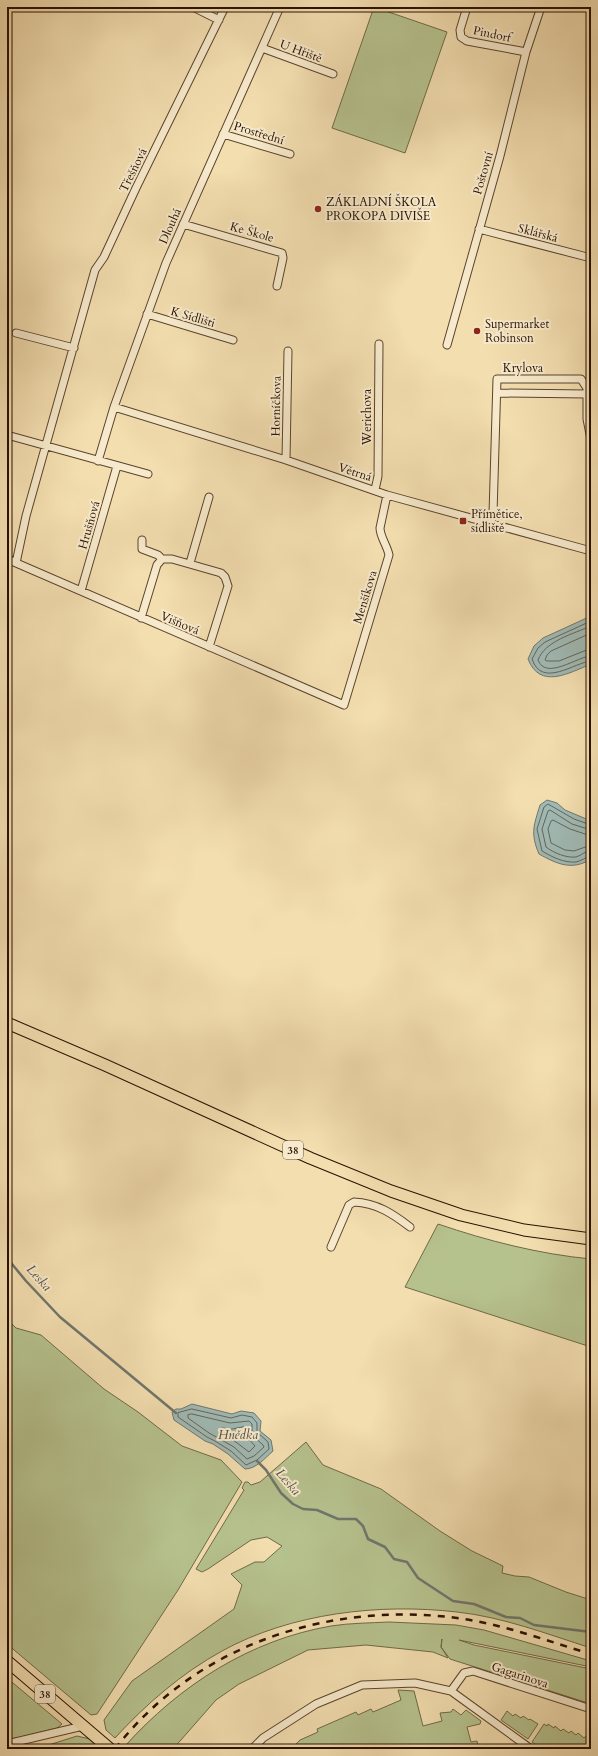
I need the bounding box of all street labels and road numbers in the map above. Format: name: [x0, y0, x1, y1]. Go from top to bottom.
street label: Pindorf: [472, 22, 515, 46]
street label: U Hřiště: [278, 36, 324, 66]
street label: Prostřední: [232, 118, 287, 148]
street label: Třešňová: [115, 145, 151, 195]
street label: Poštovní: [469, 149, 497, 196]
street label: Dlouhá: [155, 205, 185, 246]
street label: Ke Škole: [228, 217, 276, 246]
street label: Sklářská: [516, 220, 560, 246]
street label: K Sídlišti: [169, 303, 218, 331]
street label: Krylova: [503, 360, 544, 376]
street label: Horníčkova: [267, 375, 285, 437]
street label: Werichova: [359, 388, 375, 446]
street label: Větrná: [336, 459, 375, 485]
street label: Hrušňová: [74, 498, 104, 551]
street label: Menšíkova: [349, 568, 381, 626]
street label: Višňová: [158, 608, 203, 639]
road number: 38: [283, 1141, 303, 1159]
street label: Gagarinova: [490, 1658, 551, 1692]
road number: 38: [35, 1685, 55, 1703]

